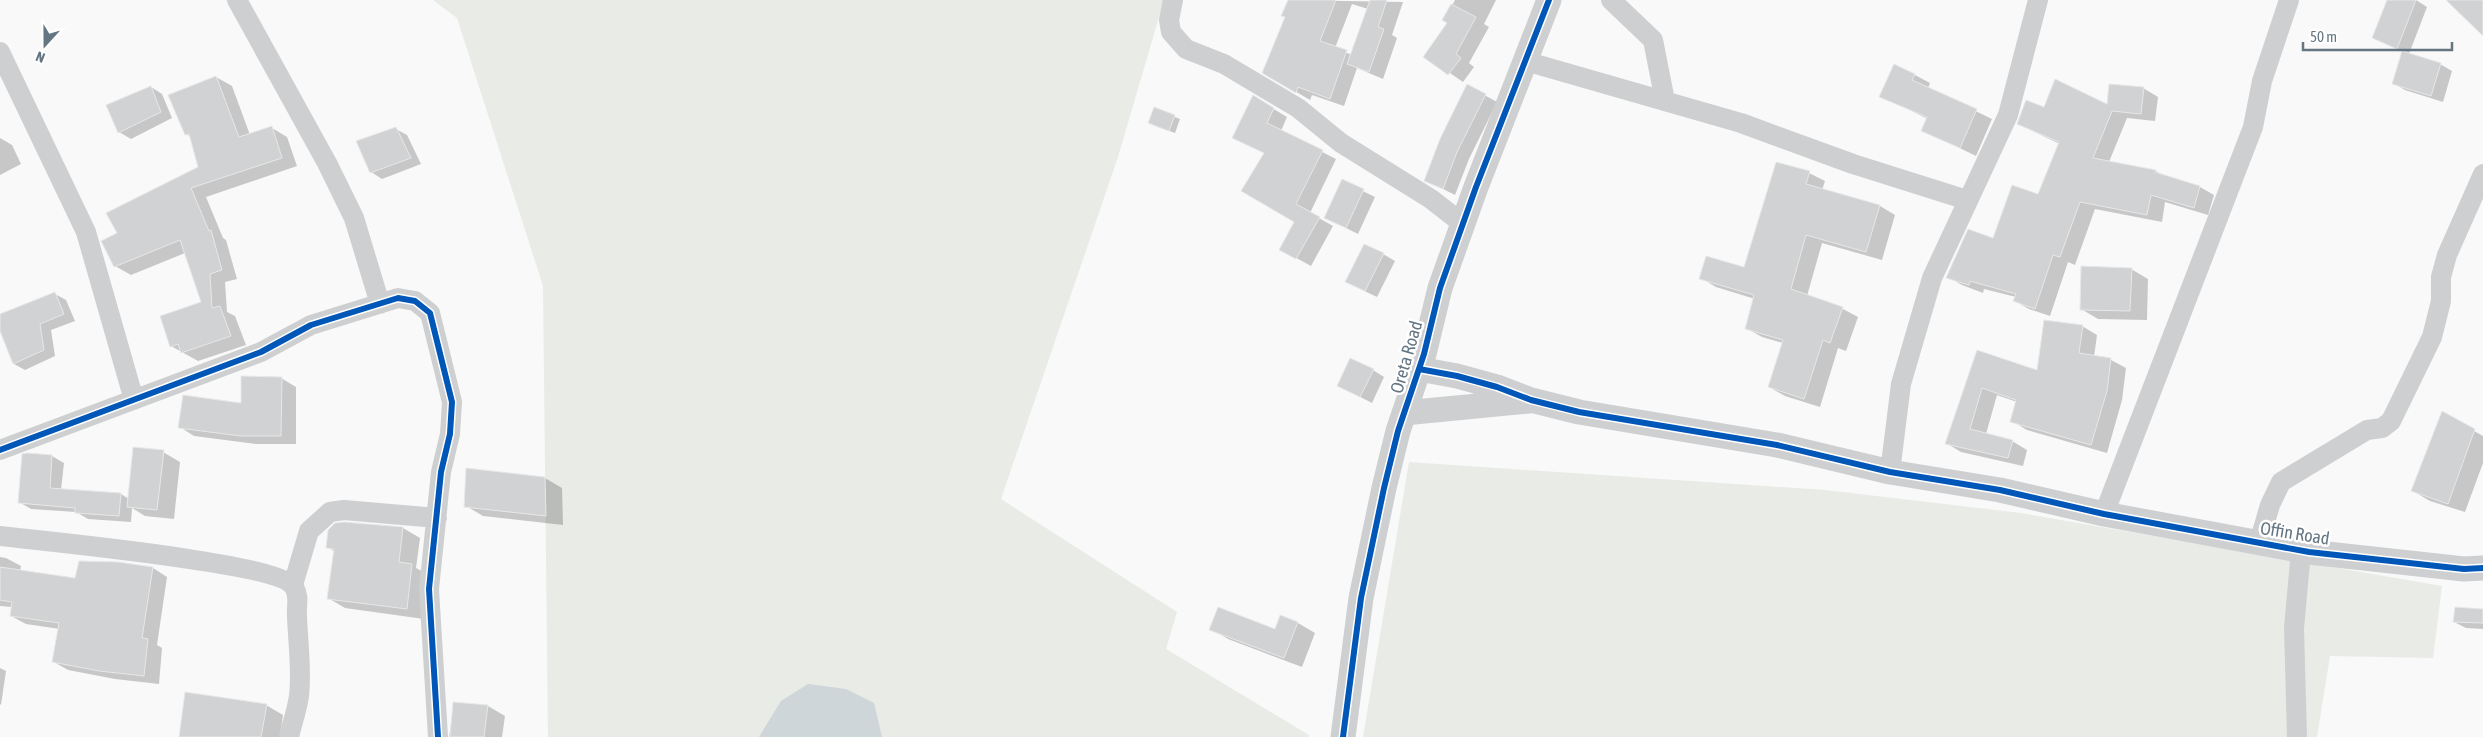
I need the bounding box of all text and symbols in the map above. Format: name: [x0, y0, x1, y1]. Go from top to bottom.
north arrow: [20, 20, 70, 70]
scale bar: [2303, 20, 2452, 52]
text: 50 m: [2310, 28, 2337, 45]
text: N: [34, 48, 47, 66]
street label: Oreta Road: [1386, 318, 1426, 396]
street label: Offin Road: [2259, 517, 2331, 549]

